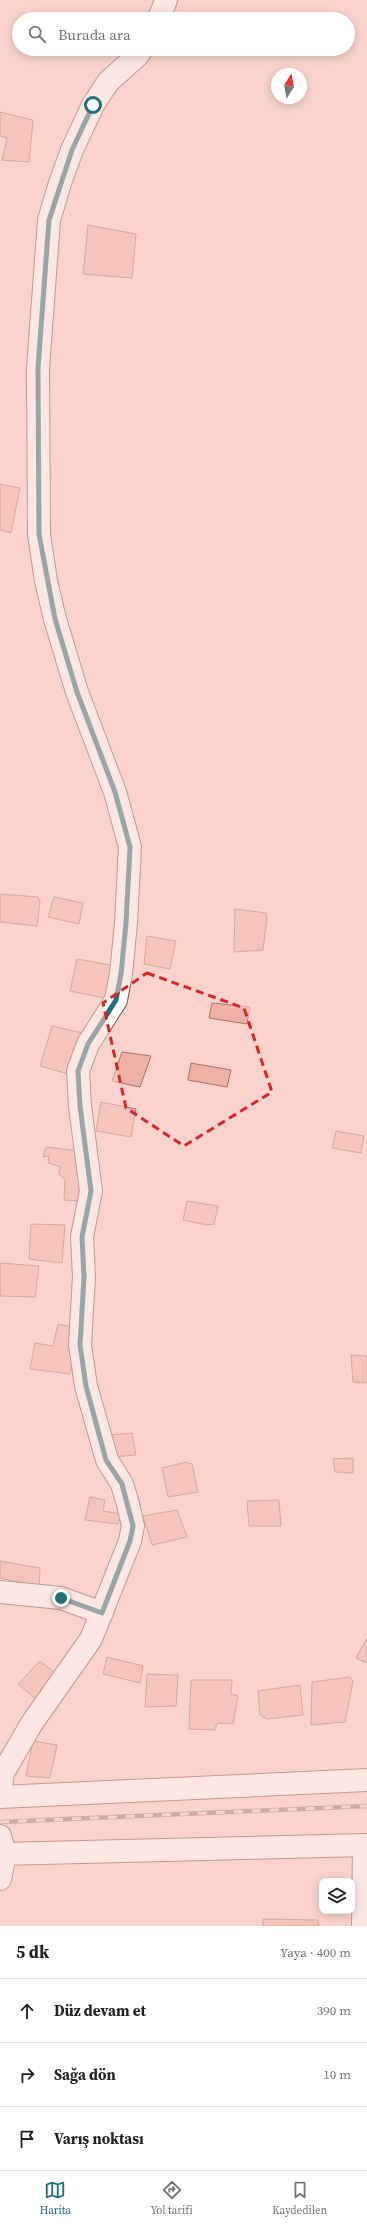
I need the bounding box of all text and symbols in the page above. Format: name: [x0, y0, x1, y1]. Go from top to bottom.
search box: [12, 12, 355, 56]
icon: search: [26, 23, 48, 45]
text: Burada ara: [58, 24, 131, 45]
north arrow: [271, 68, 307, 104]
route start: [84, 96, 102, 114]
route end: [52, 1589, 70, 1607]
map controls: [319, 1878, 355, 1914]
button: layers: [319, 1878, 355, 1914]
text: 5 dk: [16, 1940, 49, 1964]
text: Yaya · 400 m: [280, 1944, 351, 1961]
icon: ahead: [16, 2000, 38, 2022]
text: Düz devam et: [54, 2000, 146, 2021]
text: 390 m: [317, 2002, 351, 2019]
icon: right: [16, 2064, 38, 2086]
text: Sağa dön: [54, 2064, 116, 2085]
text: 10 m: [323, 2066, 351, 2083]
icon: arrive: [16, 2128, 38, 2150]
text: Varış noktası: [54, 2128, 144, 2149]
tab: Harita: [40, 2179, 71, 2218]
tab: Yol tarifi: [150, 2179, 193, 2218]
tab: Kaydedilen: [272, 2179, 327, 2218]

